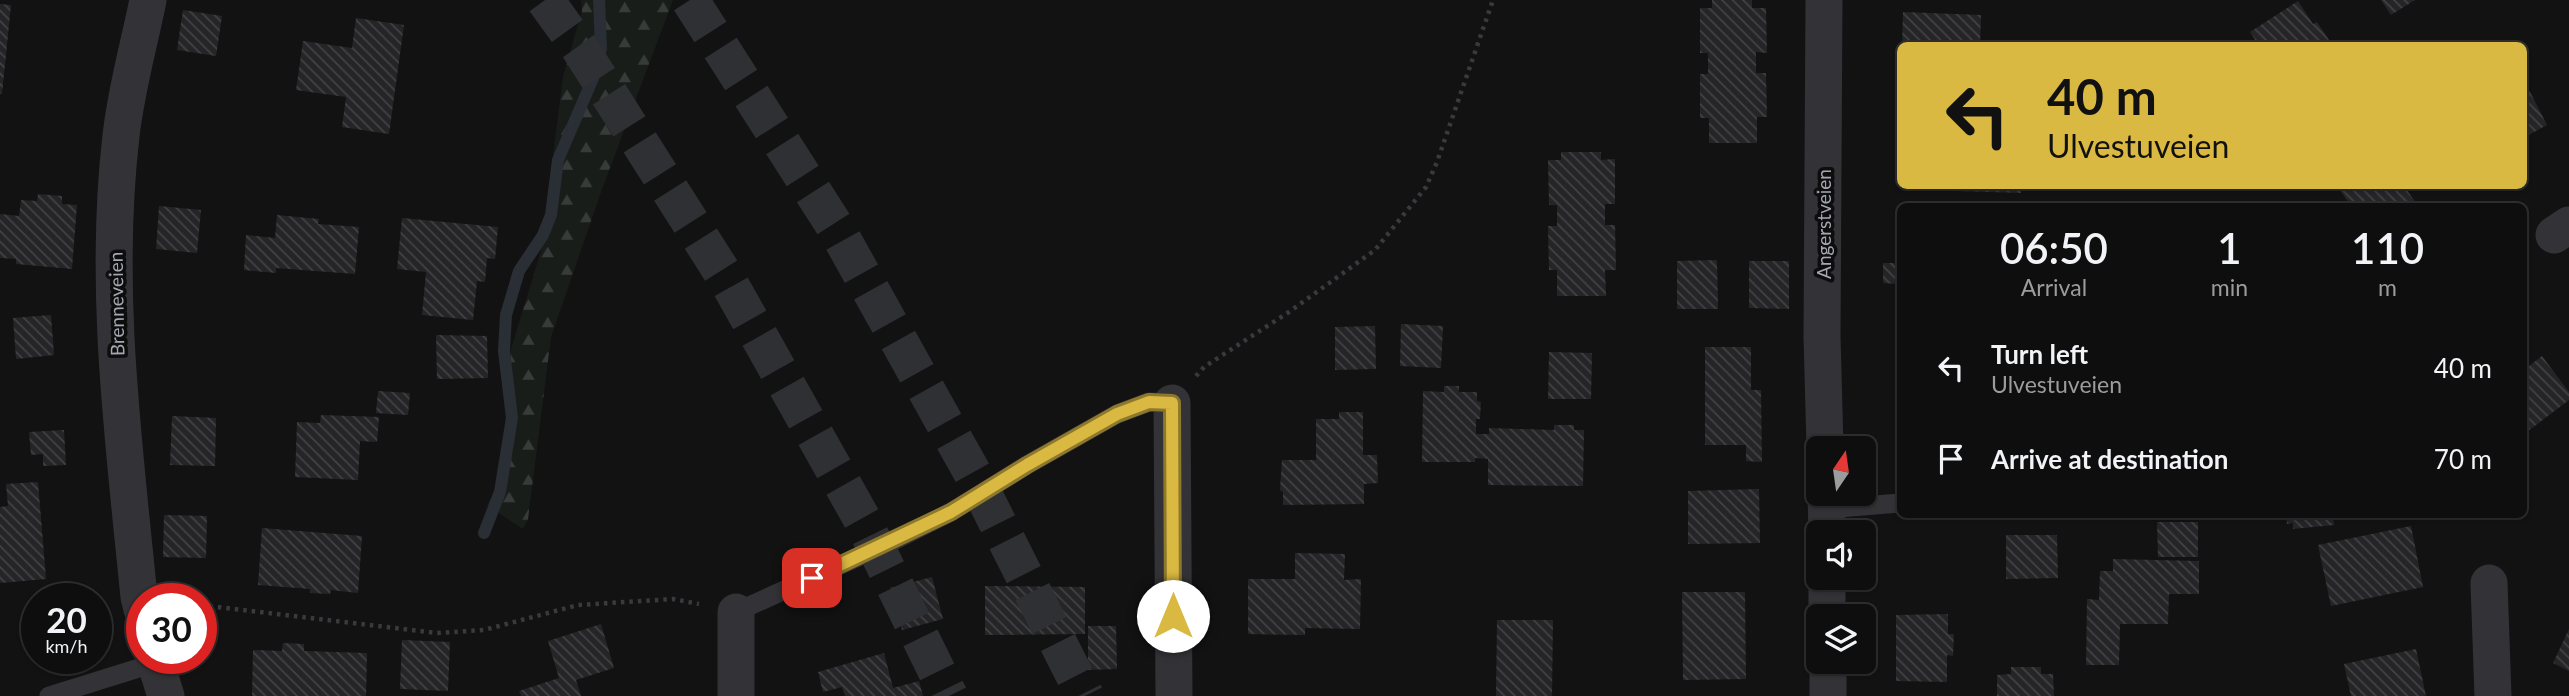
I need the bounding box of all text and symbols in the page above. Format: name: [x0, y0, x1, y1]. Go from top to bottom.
text: 40 m: [2047, 67, 2157, 125]
icon: left: [1932, 70, 2023, 161]
text: Ulvestuveien: [2047, 126, 2229, 165]
street label: Angerstveien: [1812, 169, 1835, 279]
text: 06:50: [2000, 223, 2108, 273]
text: 1: [2217, 223, 2242, 273]
text: 110: [2351, 223, 2424, 273]
street label: Brenneveien: [104, 252, 128, 356]
text: Arrival: [2021, 273, 2087, 301]
text: min: [2211, 273, 2248, 301]
text: m: [2378, 273, 2397, 301]
text: Turn left: [1991, 338, 2088, 370]
icon: left: [1932, 349, 1970, 387]
text: 40 m: [2434, 352, 2492, 384]
text: Ulvestuveien: [1991, 370, 2122, 398]
north arrow: [1806, 436, 1876, 506]
map controls: [1806, 436, 1876, 674]
icon: arrive: [1932, 440, 1970, 478]
text: Arrive at destination: [1991, 443, 2228, 475]
text: 70 m: [2434, 443, 2492, 475]
button: sound: [1806, 520, 1876, 590]
pin: [782, 548, 842, 608]
icon: arrive: [793, 559, 831, 597]
position arrow: [1136, 579, 1210, 653]
speed limit sign: 30: [126, 583, 217, 674]
text: 20: [46, 598, 87, 640]
button: layers: [1806, 604, 1876, 674]
text: km/h: [45, 635, 88, 657]

